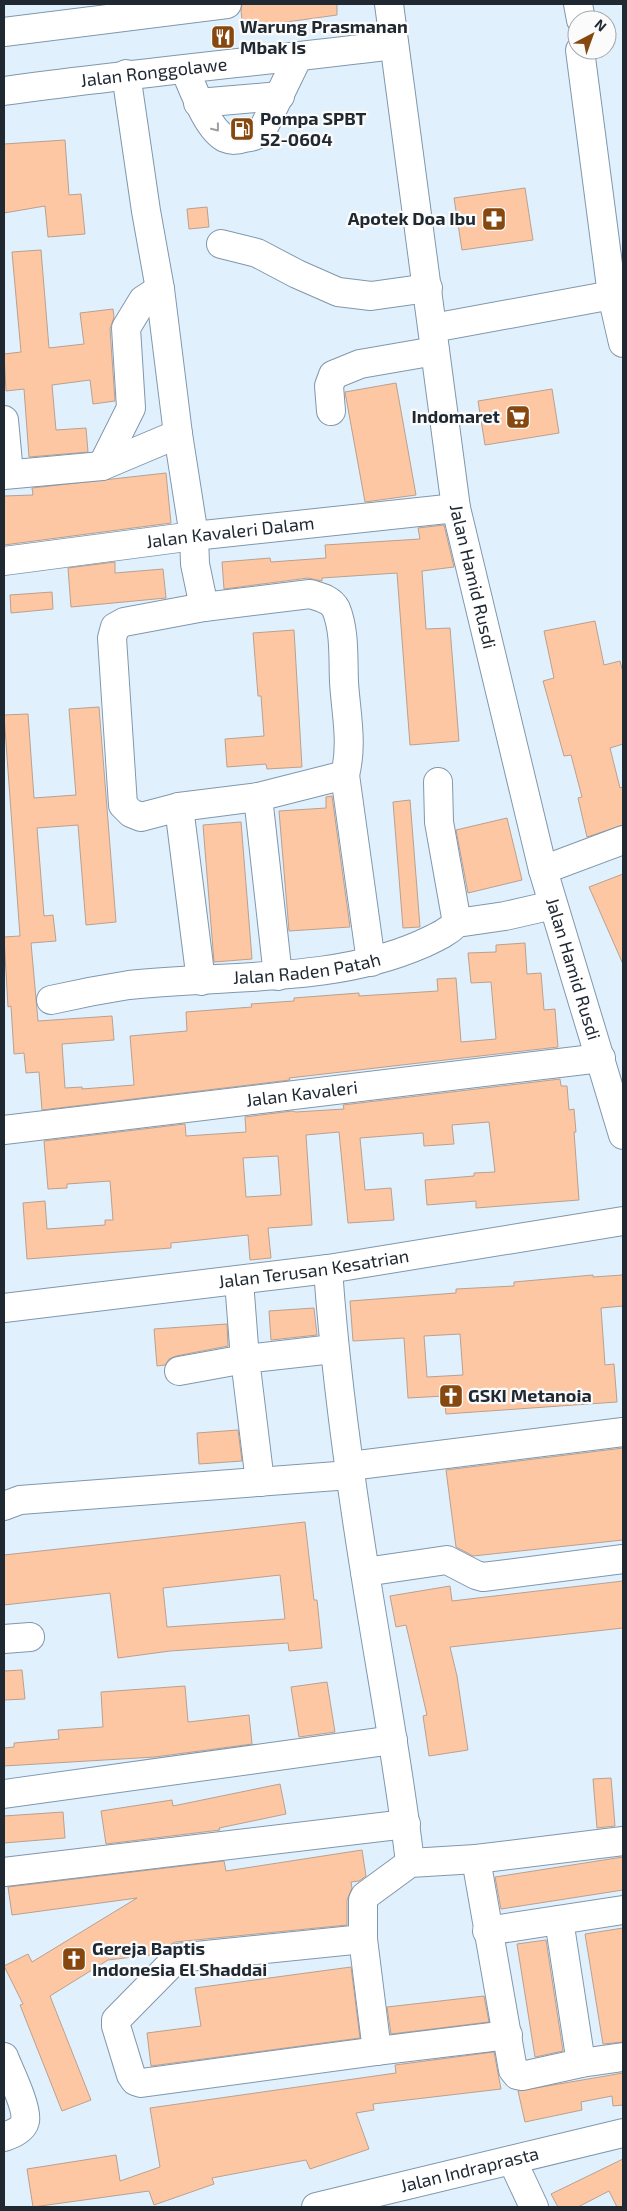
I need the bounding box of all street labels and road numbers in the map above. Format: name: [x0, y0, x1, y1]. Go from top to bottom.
street label: Jalan Ronggolawe: [79, 52, 228, 91]
street label: Jalan Hamid Rusdi: [446, 503, 501, 651]
street label: Jalan Kavaleri Dalam: [145, 511, 315, 552]
street label: Jalan Hamid Rusdi: [542, 895, 606, 1042]
street label: Jalan Raden Patah: [232, 947, 383, 988]
street label: Jalan Kavaleri: [245, 1075, 359, 1111]
street label: Jalan Terusan Kesatrian: [217, 1244, 410, 1292]
street label: Jalan Indraprasta: [398, 2142, 541, 2196]

